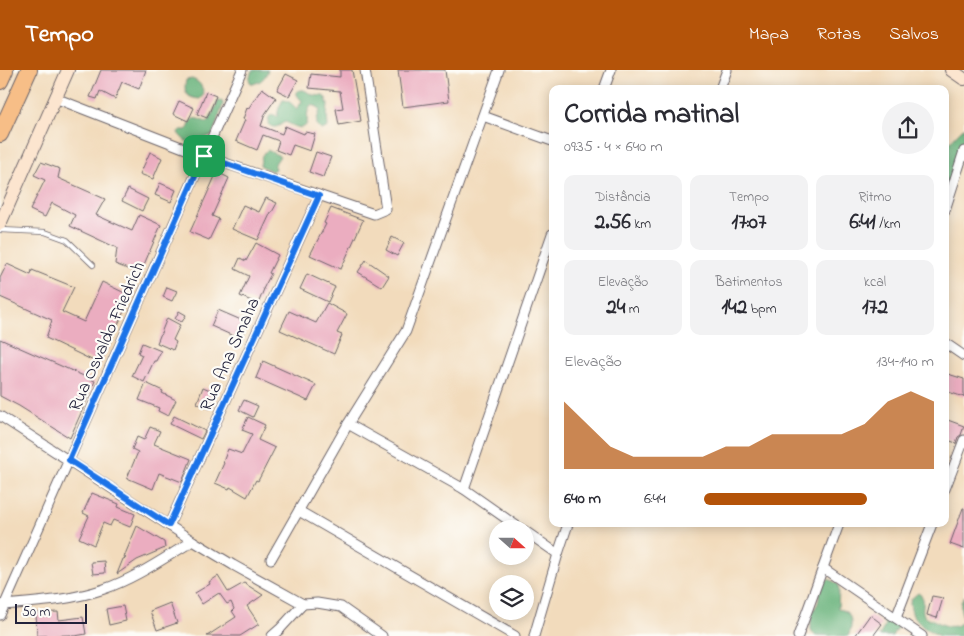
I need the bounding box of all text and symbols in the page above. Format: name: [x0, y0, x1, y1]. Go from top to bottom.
text: Tempo: [25, 18, 94, 53]
text: Mapa: [749, 22, 789, 48]
text: Rotas: [817, 22, 861, 48]
text: Salvos: [889, 22, 939, 48]
text: Corrida matinal: [564, 95, 739, 136]
button: share: [882, 102, 934, 154]
pin: [183, 135, 225, 177]
text: 09:35 · 4 × 640 m: [564, 135, 663, 159]
icon: arrive: [190, 142, 218, 170]
text: Distância: [595, 187, 651, 208]
text: Tempo: [729, 187, 769, 208]
text: Ritmo: [858, 187, 892, 208]
text: 2.56: [595, 208, 631, 238]
text: 17:07: [732, 208, 766, 238]
text: 6:41: [849, 208, 876, 238]
text: km: [631, 214, 651, 235]
text: /km: [876, 214, 901, 235]
street label: Rua Osvaldo Friedrich: [63, 258, 153, 416]
text: Elevação: [598, 272, 648, 293]
text: Batimentos: [715, 272, 783, 293]
text: kcal: [864, 272, 886, 293]
text: 24: [606, 293, 625, 323]
text: 142: [721, 293, 747, 323]
text: 172: [862, 293, 888, 323]
street label: Rua Ana Smaha: [194, 294, 268, 416]
text: m: [625, 299, 640, 320]
text: bpm: [747, 299, 777, 320]
text: Elevação: [564, 350, 622, 374]
text: 134–140 m: [876, 350, 934, 374]
text: 640 m: [564, 487, 601, 511]
text: 6:44: [644, 487, 666, 511]
north arrow: [489, 520, 534, 565]
map controls: [489, 520, 534, 620]
button: layers: [489, 575, 534, 620]
scale bar: [15, 601, 88, 624]
text: 50 m: [22, 602, 50, 623]

